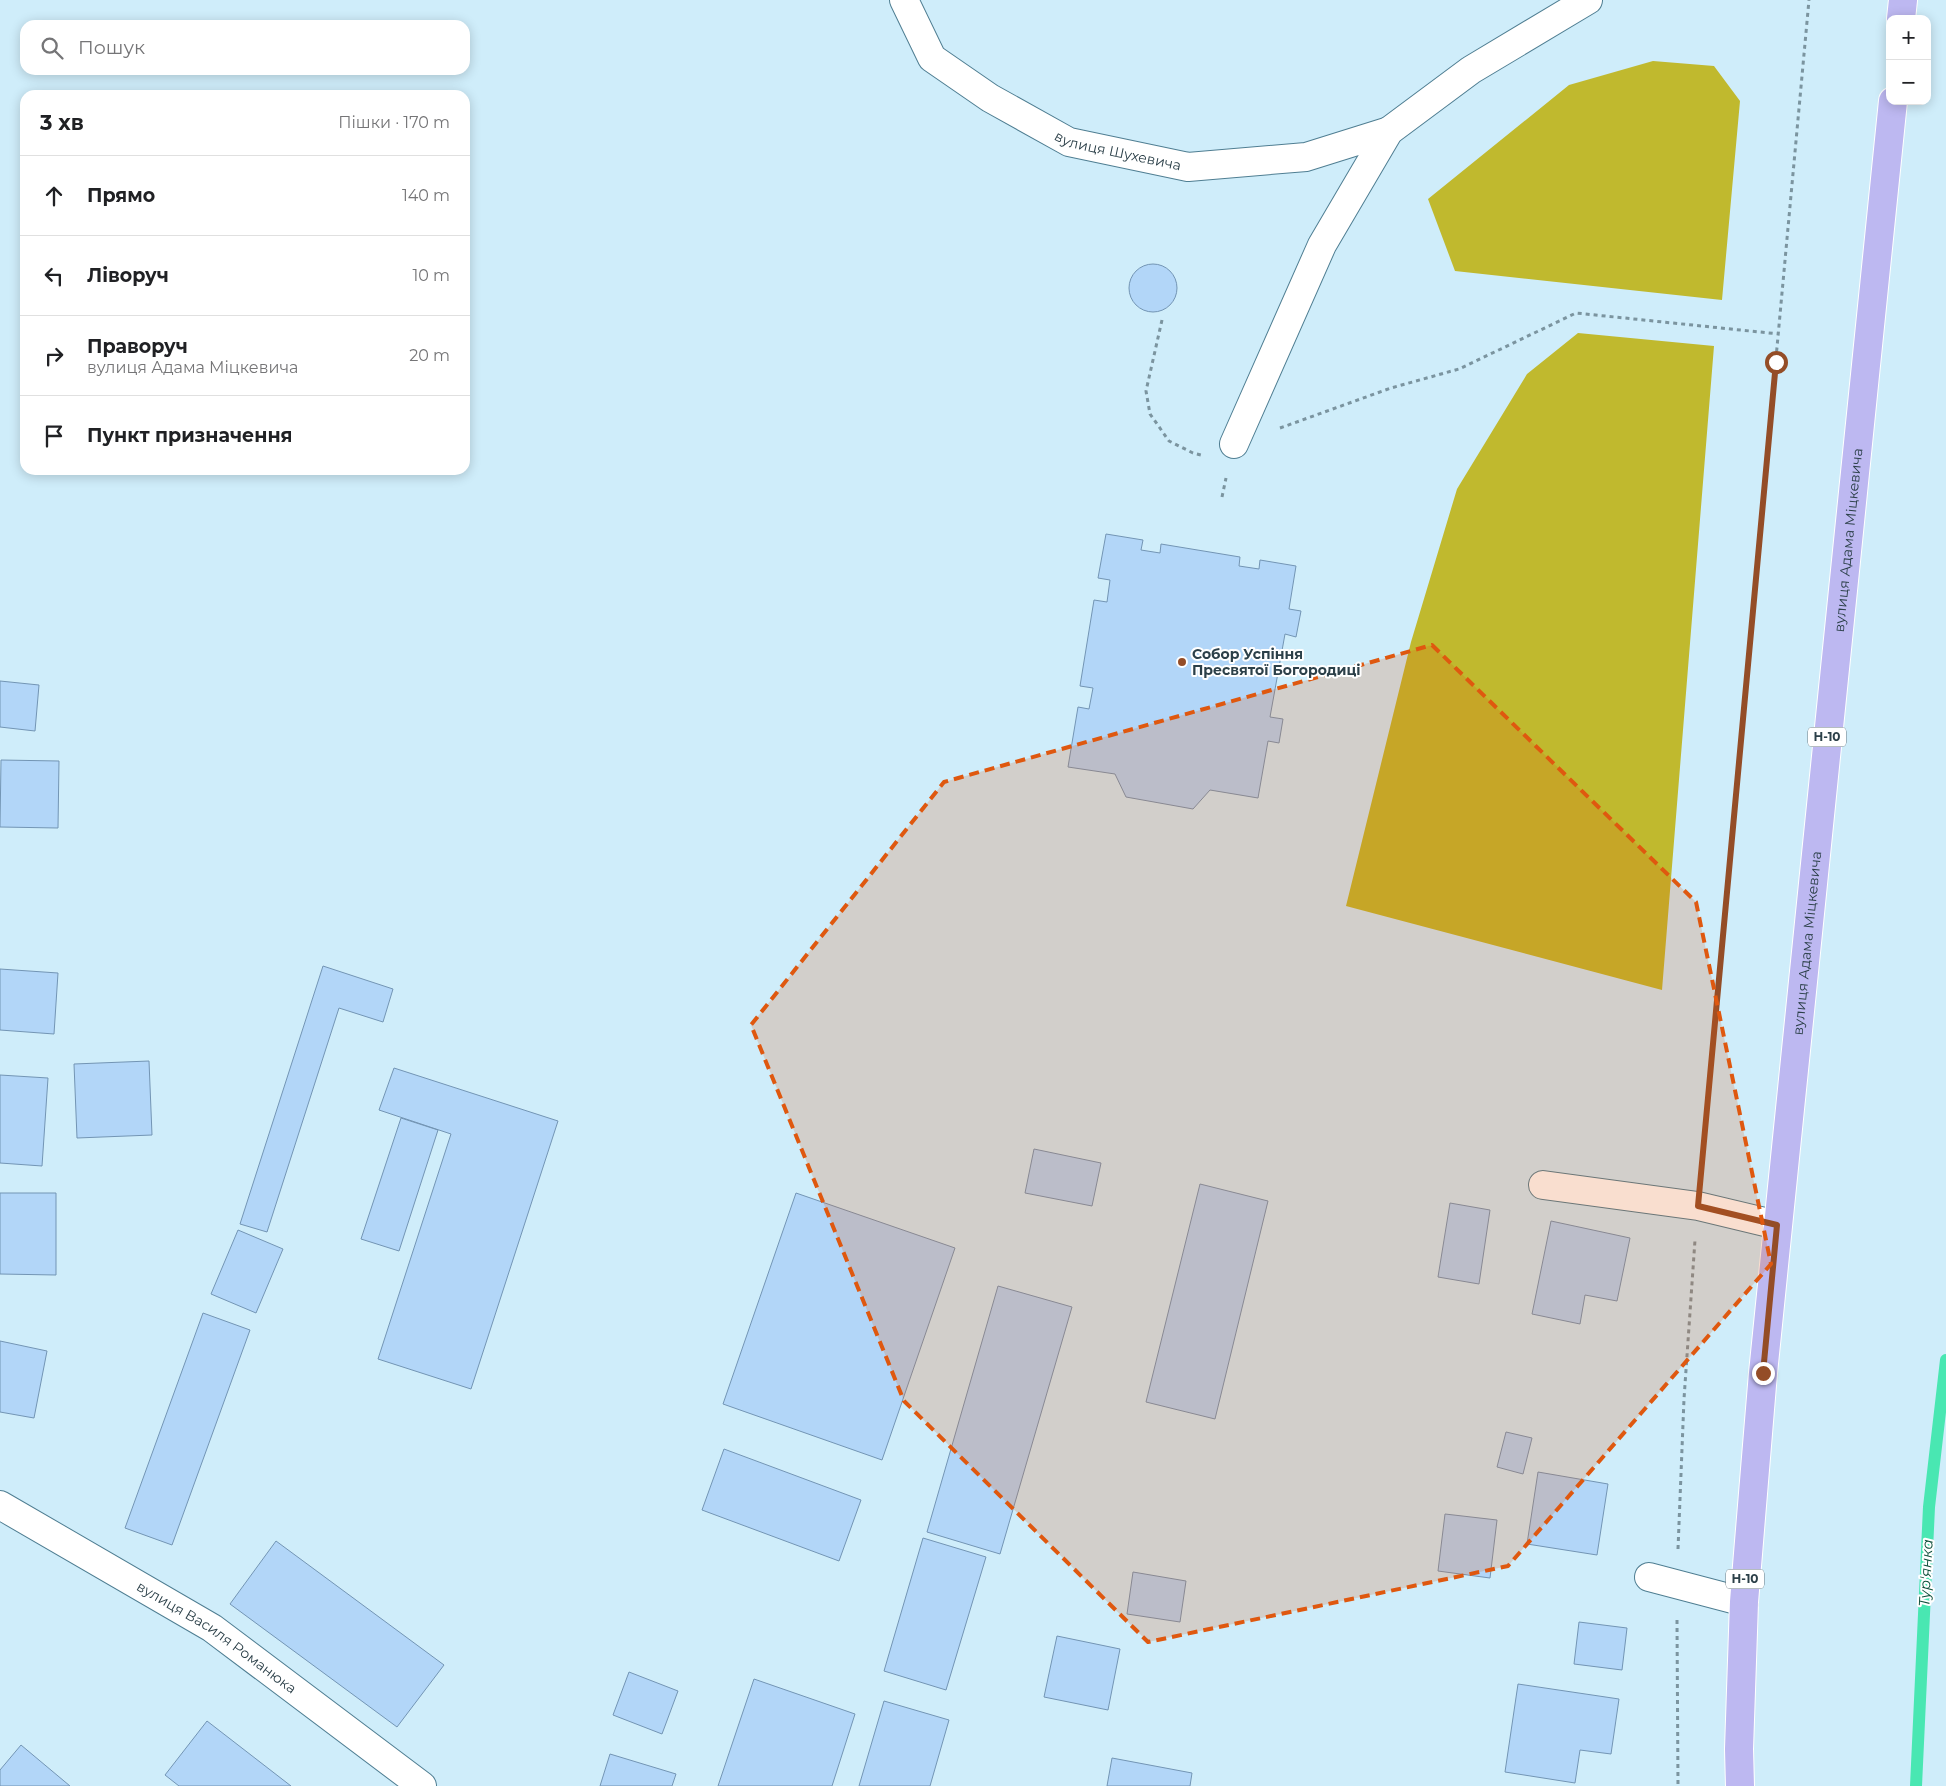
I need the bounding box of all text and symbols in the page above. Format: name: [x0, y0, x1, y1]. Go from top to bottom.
map controls: [1886, 15, 1931, 105]
button: +: [1886, 15, 1931, 60]
search box: [20, 20, 470, 75]
icon: search: [38, 34, 66, 62]
text: Пошук: [78, 36, 145, 59]
button: −: [1886, 60, 1931, 105]
text: 3 хв: [40, 110, 84, 135]
text: Пішки · 170 m: [338, 113, 450, 132]
street label: вулиця Шухевича: [1051, 127, 1183, 174]
icon: ahead: [40, 182, 68, 210]
text: Прямо: [87, 184, 155, 207]
text: 140 m: [402, 186, 450, 205]
icon: left: [40, 262, 68, 290]
text: Ліворуч: [87, 264, 169, 287]
text: 10 m: [412, 266, 450, 285]
text: Праворуч: [87, 335, 188, 358]
icon: right: [40, 342, 68, 370]
text: 20 m: [409, 346, 450, 365]
route start: [1765, 351, 1788, 374]
text: вулиця Адама Міцкевича: [87, 358, 298, 377]
icon: arrive: [40, 422, 68, 450]
text: Пункт призначення: [87, 424, 293, 447]
street label: вулиця Адама Міцкевича: [1830, 447, 1866, 633]
place label: Собор Успіння Пресвятої Богородиці: [1192, 645, 1361, 679]
marker: Собор Успіння Пресвятої Богородиці: [1176, 656, 1188, 668]
road number: Н-10: [1808, 728, 1846, 746]
street label: вулиця Адама Міцкевича: [1789, 850, 1825, 1036]
route end: [1752, 1362, 1775, 1385]
water label: Тур'янка: [1914, 1539, 1937, 1607]
road number: Н-10: [1726, 1570, 1764, 1588]
street label: вулиця Василя Романюка: [133, 1577, 300, 1697]

